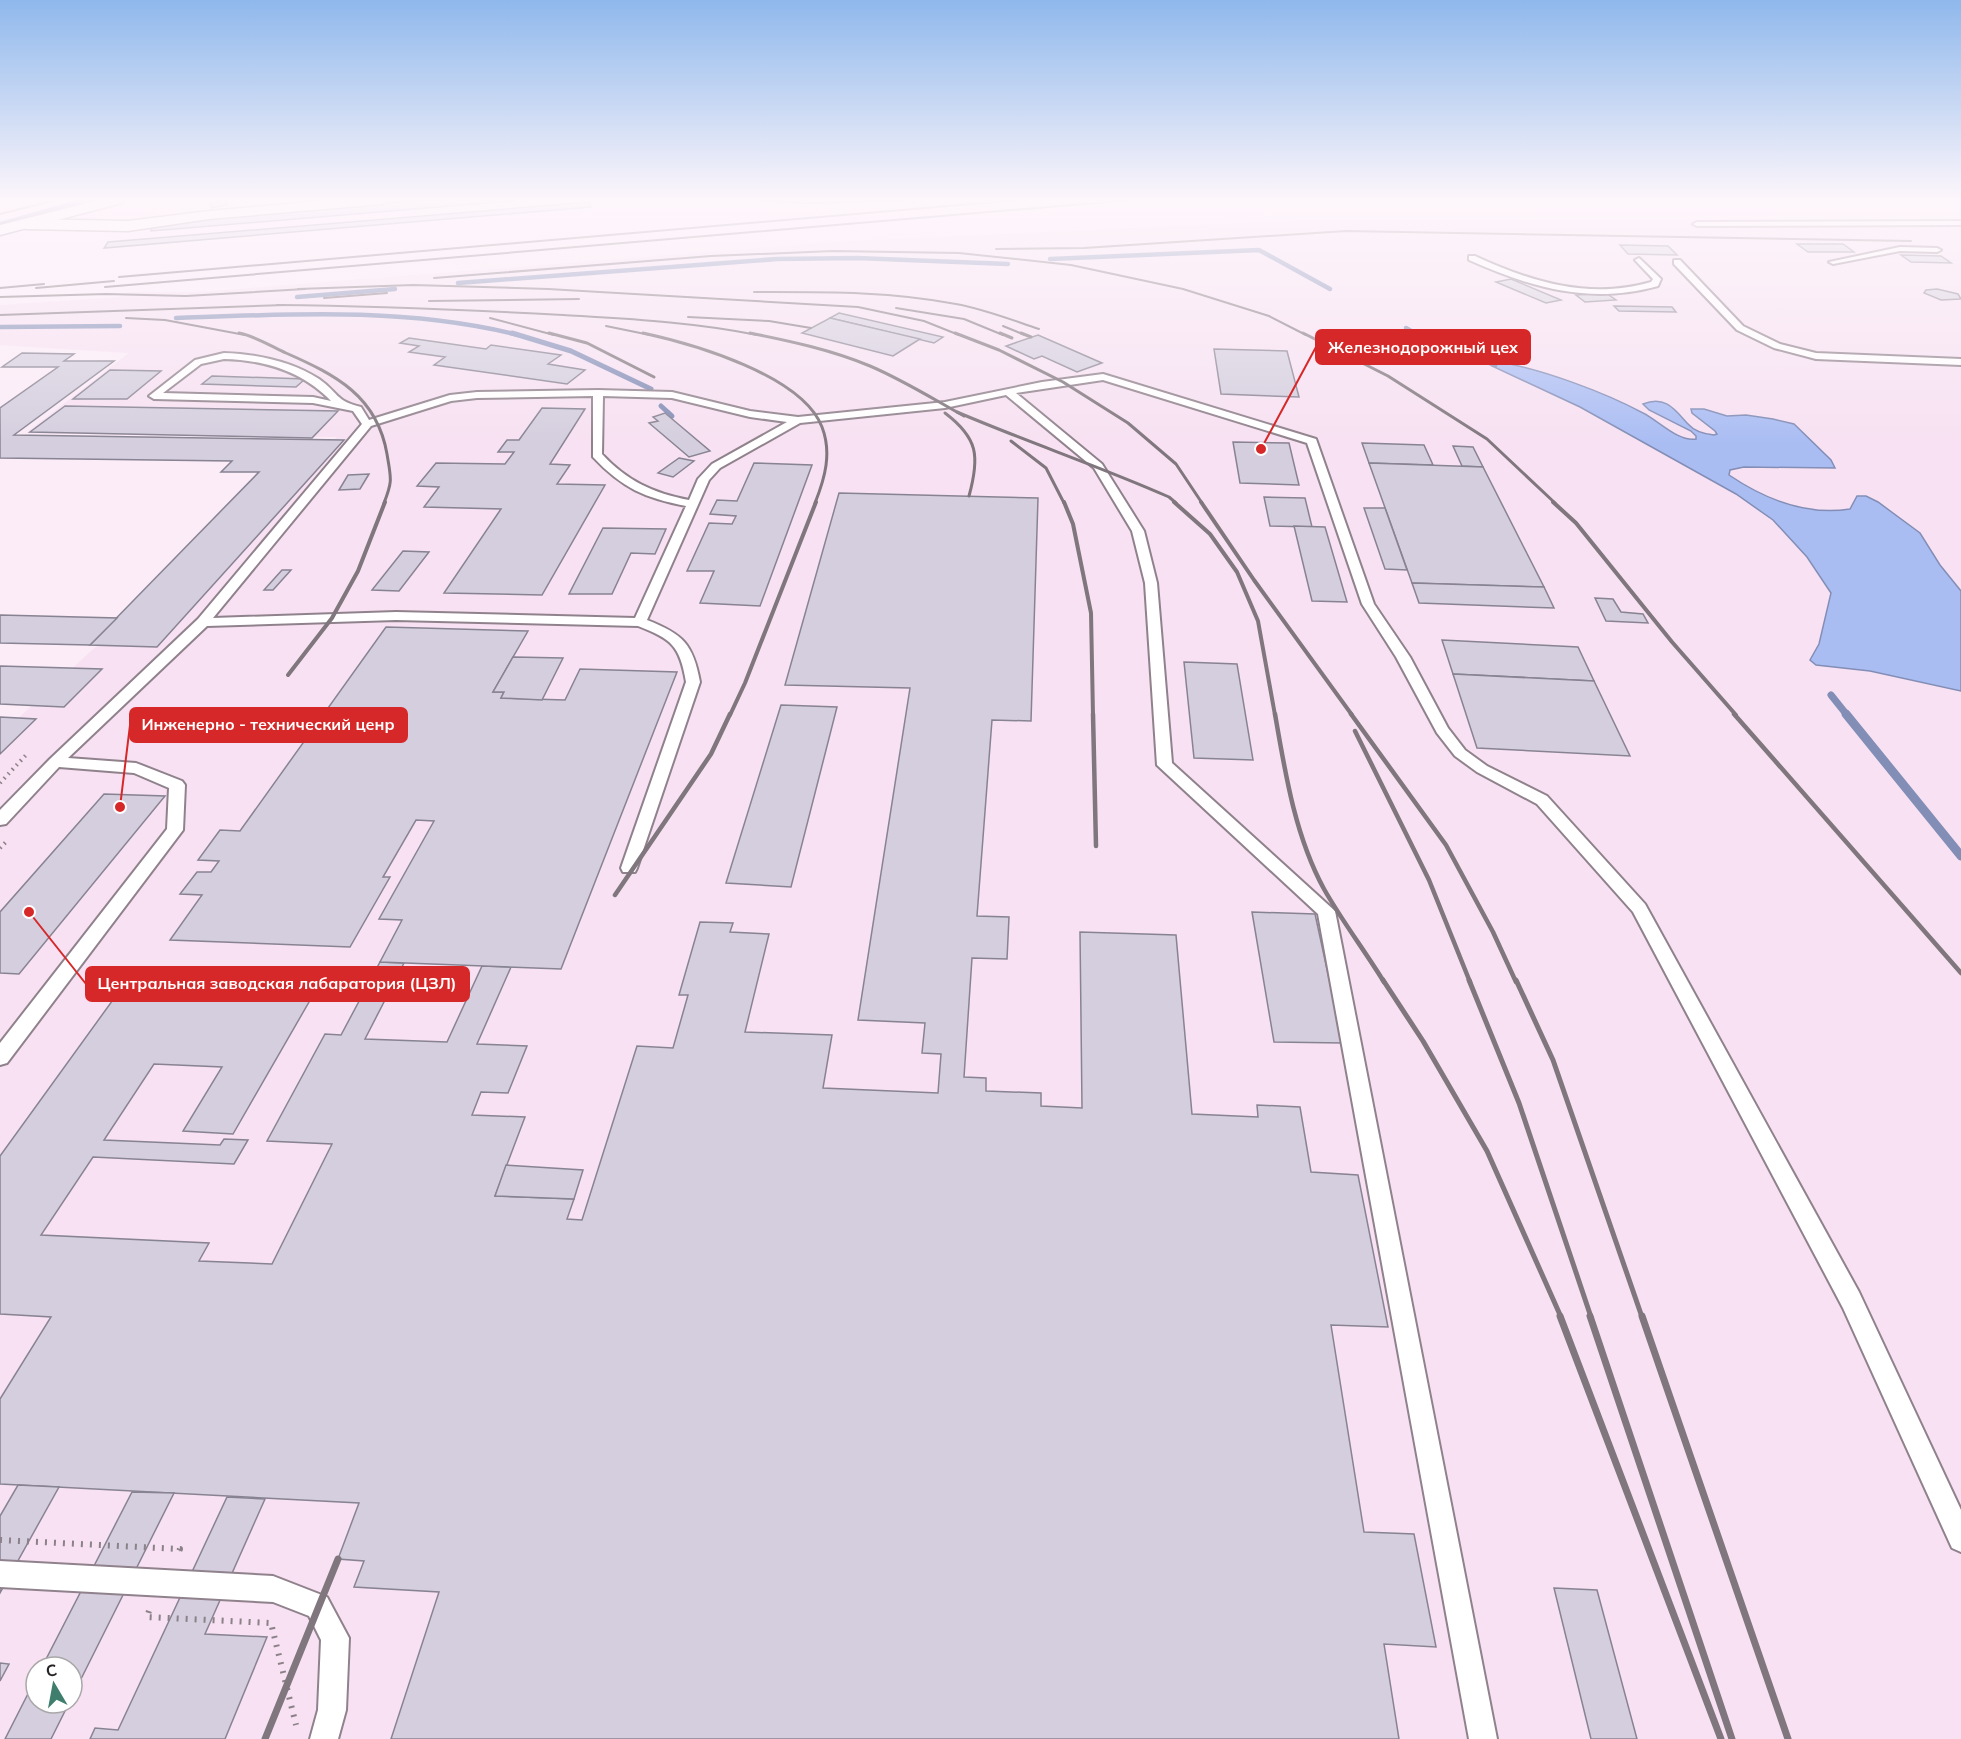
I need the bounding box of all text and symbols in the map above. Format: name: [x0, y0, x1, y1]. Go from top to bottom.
callout: Железнодорожный цех: [1316, 330, 1530, 364]
text: Железнодорожный цех: [1328, 337, 1519, 357]
callout: Инженерно - технический ценр: [130, 708, 407, 742]
text: Инженерно - технический ценр: [141, 714, 395, 734]
callout: Центральная заводская лабаратория (ЦЗЛ): [86, 967, 469, 1001]
text: Центральная заводская лабаратория (ЦЗЛ): [97, 973, 457, 993]
north arrow: [24, 1655, 84, 1715]
text: С: [44, 1659, 59, 1681]

